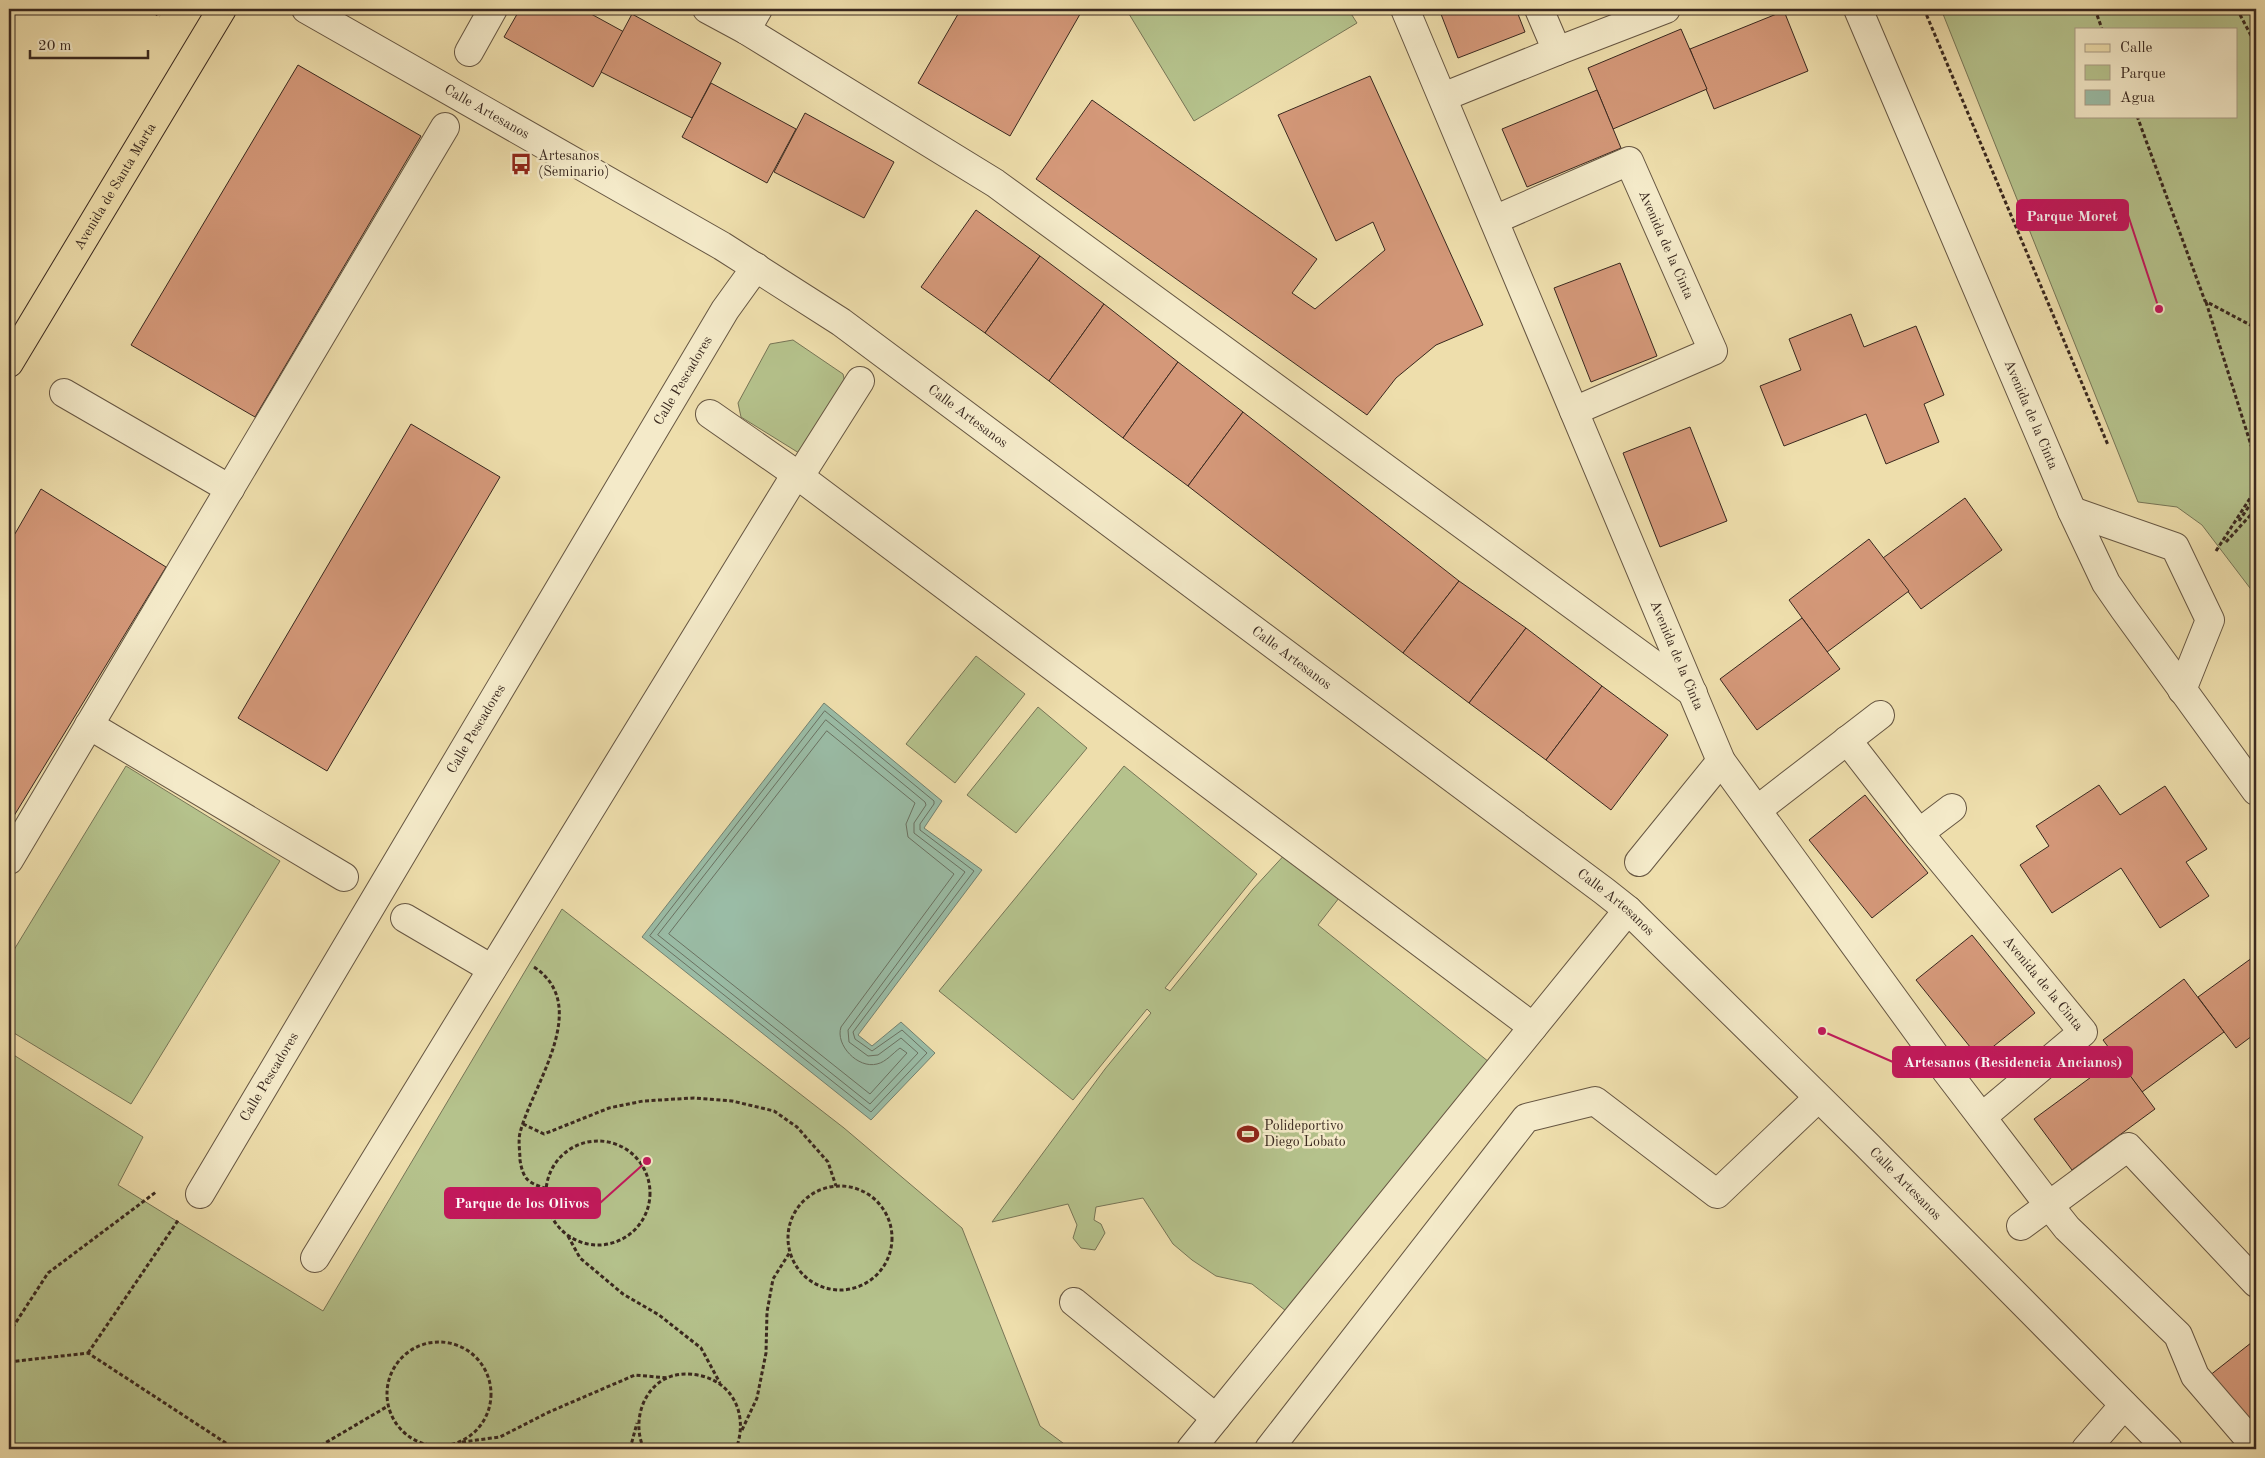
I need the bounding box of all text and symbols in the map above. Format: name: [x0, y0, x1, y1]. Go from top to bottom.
scale bar: [30, 28, 148, 60]
legend: [2075, 28, 2238, 118]
text: 20 m: [38, 39, 72, 54]
text: Calle: [2120, 41, 2153, 56]
text: Parque: [2120, 67, 2166, 82]
street label: Calle Artesanos: [442, 82, 532, 142]
text: Agua: [2120, 91, 2156, 106]
street label: Avenida de Santa Marta: [72, 121, 159, 252]
place label: Artesanos (Seminario): [538, 149, 609, 179]
bus stop icon: Artesanos (Seminario): [508, 151, 534, 177]
street label: Avenida de la Cinta: [1636, 188, 1696, 301]
callout: Parque Moret: [2017, 200, 2128, 230]
text: Parque Moret: [2026, 210, 2118, 225]
street label: Calle Pescadores: [651, 334, 715, 428]
street label: Avenida de la Cinta: [2001, 358, 2060, 471]
street label: Calle Artesanos: [925, 382, 1010, 451]
street label: Avenida de la Cinta: [1647, 598, 1706, 712]
street label: Calle Artesanos: [1249, 624, 1334, 692]
street label: Calle Pescadores: [444, 682, 508, 776]
street label: Calle Artesanos: [1574, 866, 1657, 938]
street label: Avenida de la Cinta: [2000, 934, 2086, 1033]
street label: Calle Pescadores: [238, 1030, 301, 1124]
callout: Artesanos (Residencia Ancianos): [1893, 1047, 2132, 1077]
text: Artesanos (Residencia Ancianos): [1904, 1056, 2122, 1071]
place label: Polideportivo Diego Lobato: [1264, 1119, 1346, 1149]
sports icon: Polideportivo Diego Lobato: [1235, 1121, 1261, 1147]
street label: Calle Artesanos: [1867, 1145, 1944, 1223]
callout: Parque de los Olivos: [445, 1188, 600, 1218]
text: Parque de los Olivos: [455, 1197, 589, 1212]

